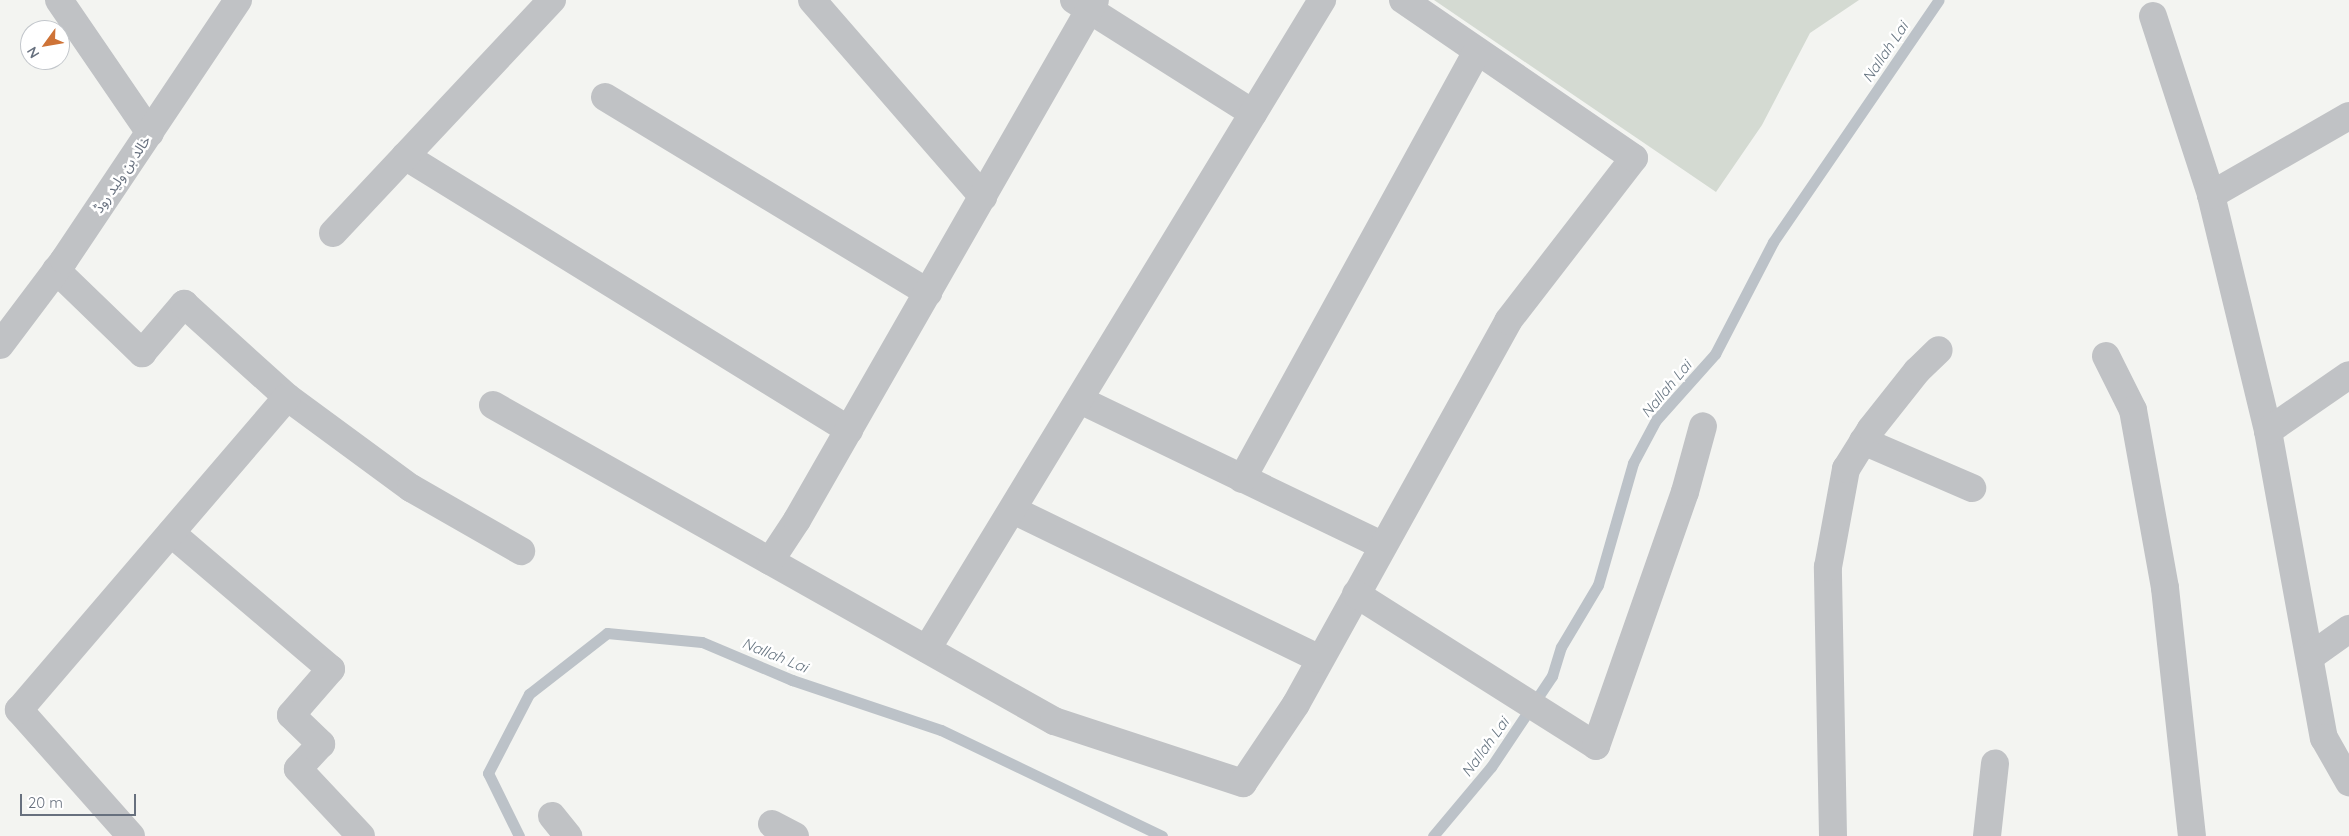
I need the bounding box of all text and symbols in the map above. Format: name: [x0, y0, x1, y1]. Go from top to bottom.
water label: Nallah Lai: [1858, 18, 1912, 86]
north arrow: [20, 20, 70, 70]
text: N: [23, 43, 43, 62]
street label: خالد بن ولید روڈ: [90, 132, 154, 216]
water label: Nallah Lai: [1637, 357, 1695, 421]
water label: Nallah Lai: [740, 634, 810, 676]
water label: Nallah Lai: [1457, 714, 1513, 780]
scale bar: [22, 784, 139, 816]
text: 20 m: [28, 793, 63, 812]

